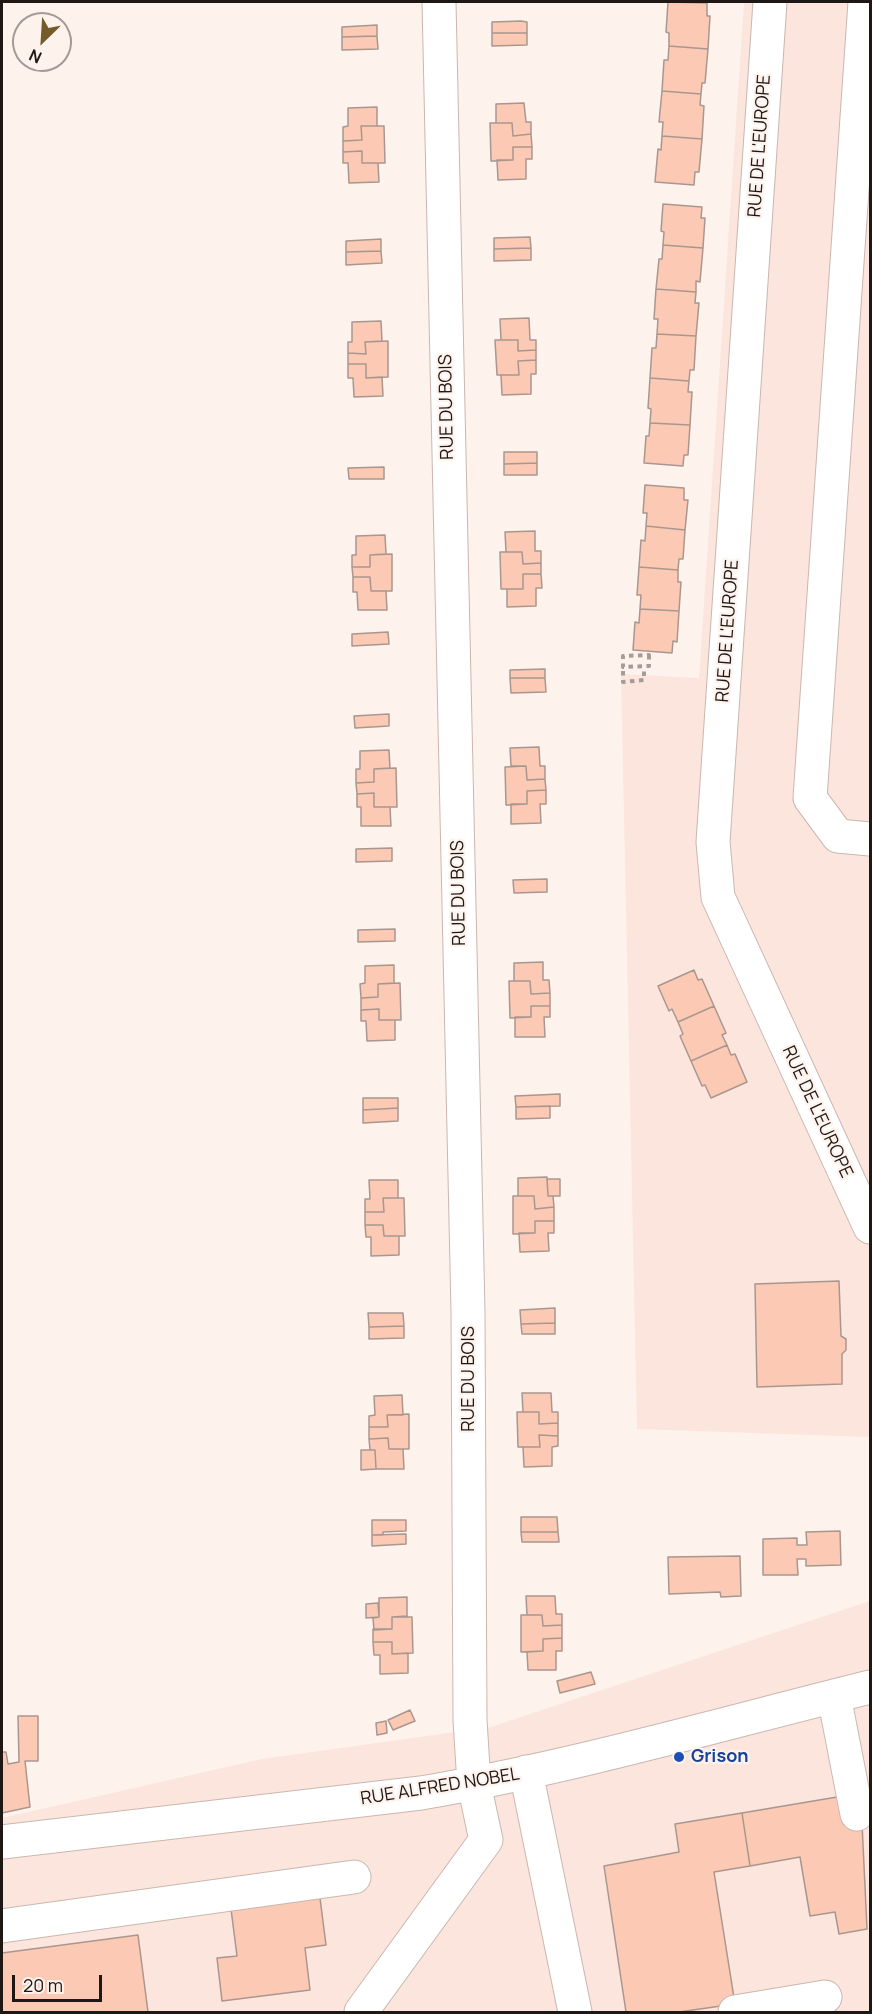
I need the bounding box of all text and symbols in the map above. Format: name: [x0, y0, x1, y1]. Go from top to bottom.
north arrow: [12, 12, 72, 72]
text: N: [25, 44, 45, 69]
street label: RUE DE L'EUROPE: [744, 74, 776, 218]
street label: RUE DU BOIS: [435, 354, 459, 460]
street label: RUE DE L'EUROPE: [712, 559, 744, 703]
street label: RUE DU BOIS: [447, 840, 471, 946]
street label: RUE DE L'EUROPE: [777, 1043, 857, 1181]
street label: RUE DU BOIS: [458, 1326, 480, 1432]
place label: Grison: [691, 1746, 749, 1768]
marker: Grison: [672, 1750, 686, 1764]
street label: RUE ALFRED NOBEL: [359, 1764, 521, 1810]
scale bar: [15, 1963, 105, 2001]
text: 20 m: [23, 1973, 63, 1997]

